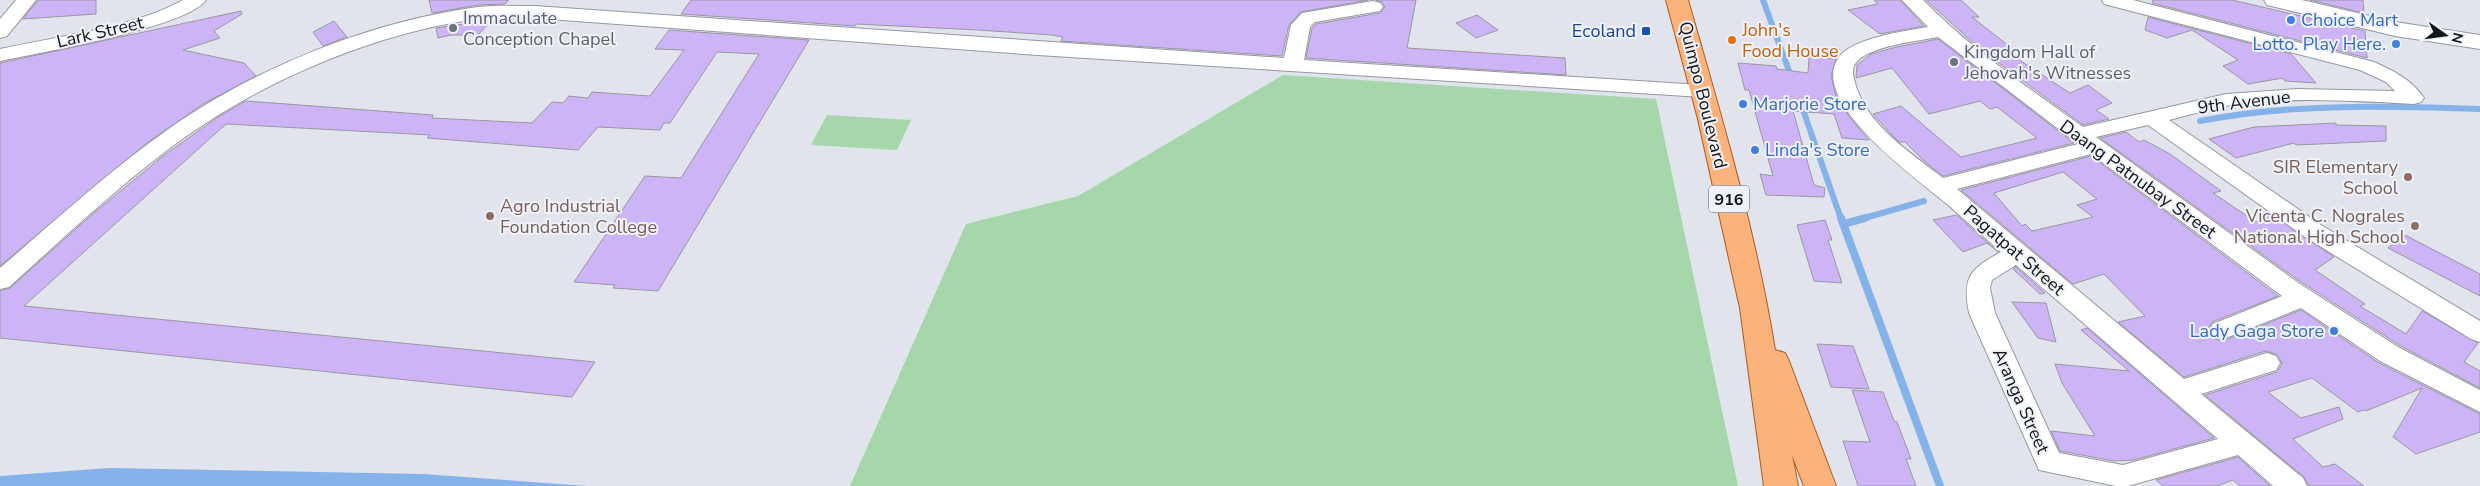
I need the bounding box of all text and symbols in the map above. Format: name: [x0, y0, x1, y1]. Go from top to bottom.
place label: Immaculate Conception Chapel: [463, 6, 616, 51]
place label: Choice Mart: [2301, 8, 2399, 32]
street label: Lark Street: [54, 10, 146, 54]
north arrow: [2420, 10, 2470, 60]
marker: Choice Mart: [2285, 14, 2297, 26]
place label: John's Food House: [1741, 18, 1839, 63]
place label: Ecoland: [1572, 19, 1636, 43]
street label: Quimpo Boulevard: [1673, 19, 1733, 171]
marker: Immaculate Conception Chapel: [447, 22, 459, 34]
marker: Ecoland: [1640, 25, 1652, 37]
text: N: [2447, 31, 2468, 45]
place label: Lotto. Play Here.: [2252, 32, 2386, 56]
marker: John's Food House: [1726, 34, 1738, 46]
marker: Lotto. Play Here.: [2390, 38, 2402, 50]
place label: Kingdom Hall of Jehovah's Witnesses: [1963, 40, 2131, 85]
marker: Kingdom Hall of Jehovah's Witnesses: [1948, 56, 1960, 68]
street label: 9th Avenue: [2196, 84, 2292, 120]
place label: Marjorie Store: [1753, 92, 1867, 116]
marker: Marjorie Store: [1737, 98, 1749, 110]
street label: Daang Patnubay Street: [2055, 114, 2222, 244]
place label: Linda's Store: [1765, 138, 1870, 162]
marker: Linda's Store: [1749, 144, 1761, 156]
place label: SIR Elementary School: [2273, 155, 2399, 200]
marker: SIR Elementary School: [2402, 171, 2414, 183]
road number: 916: [1709, 185, 1749, 212]
place label: Agro Industrial Foundation College: [500, 194, 657, 239]
street label: Pagatpat Street: [1958, 199, 2070, 301]
place label: Vicenta C. Nograles National High School: [2234, 204, 2406, 249]
marker: Agro Industrial Foundation College: [484, 210, 496, 222]
marker: Vicenta C. Nograles National High School: [2409, 220, 2421, 232]
place label: Lady Gaga Store: [2190, 319, 2324, 343]
marker: Lady Gaga Store: [2328, 325, 2340, 337]
street label: Aranga Street: [1987, 344, 2055, 458]

